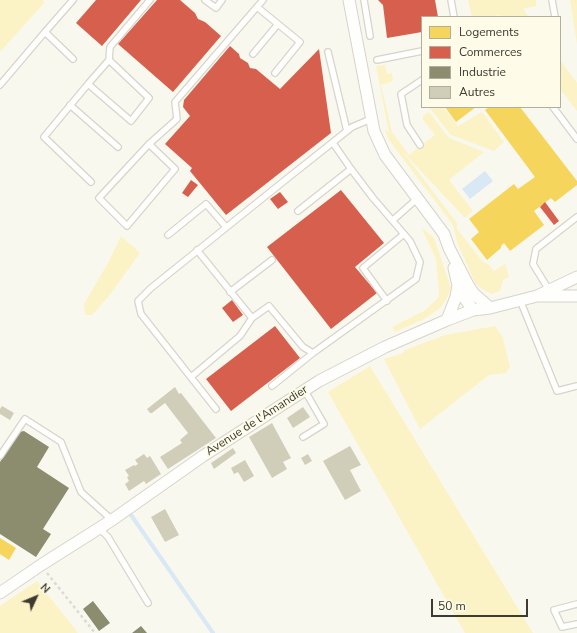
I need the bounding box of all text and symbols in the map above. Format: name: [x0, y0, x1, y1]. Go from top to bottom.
legend: [421, 16, 561, 108]
text: Logements: [459, 24, 519, 40]
text: Commerces: [459, 44, 522, 60]
text: Industrie: [459, 64, 506, 80]
text: Autres: [459, 84, 495, 100]
street label: Avenue de l'Amandier: [203, 383, 311, 459]
north arrow: [16, 577, 56, 617]
text: N: [37, 580, 53, 596]
scale bar: [433, 591, 530, 617]
text: 50 m: [438, 598, 466, 614]

